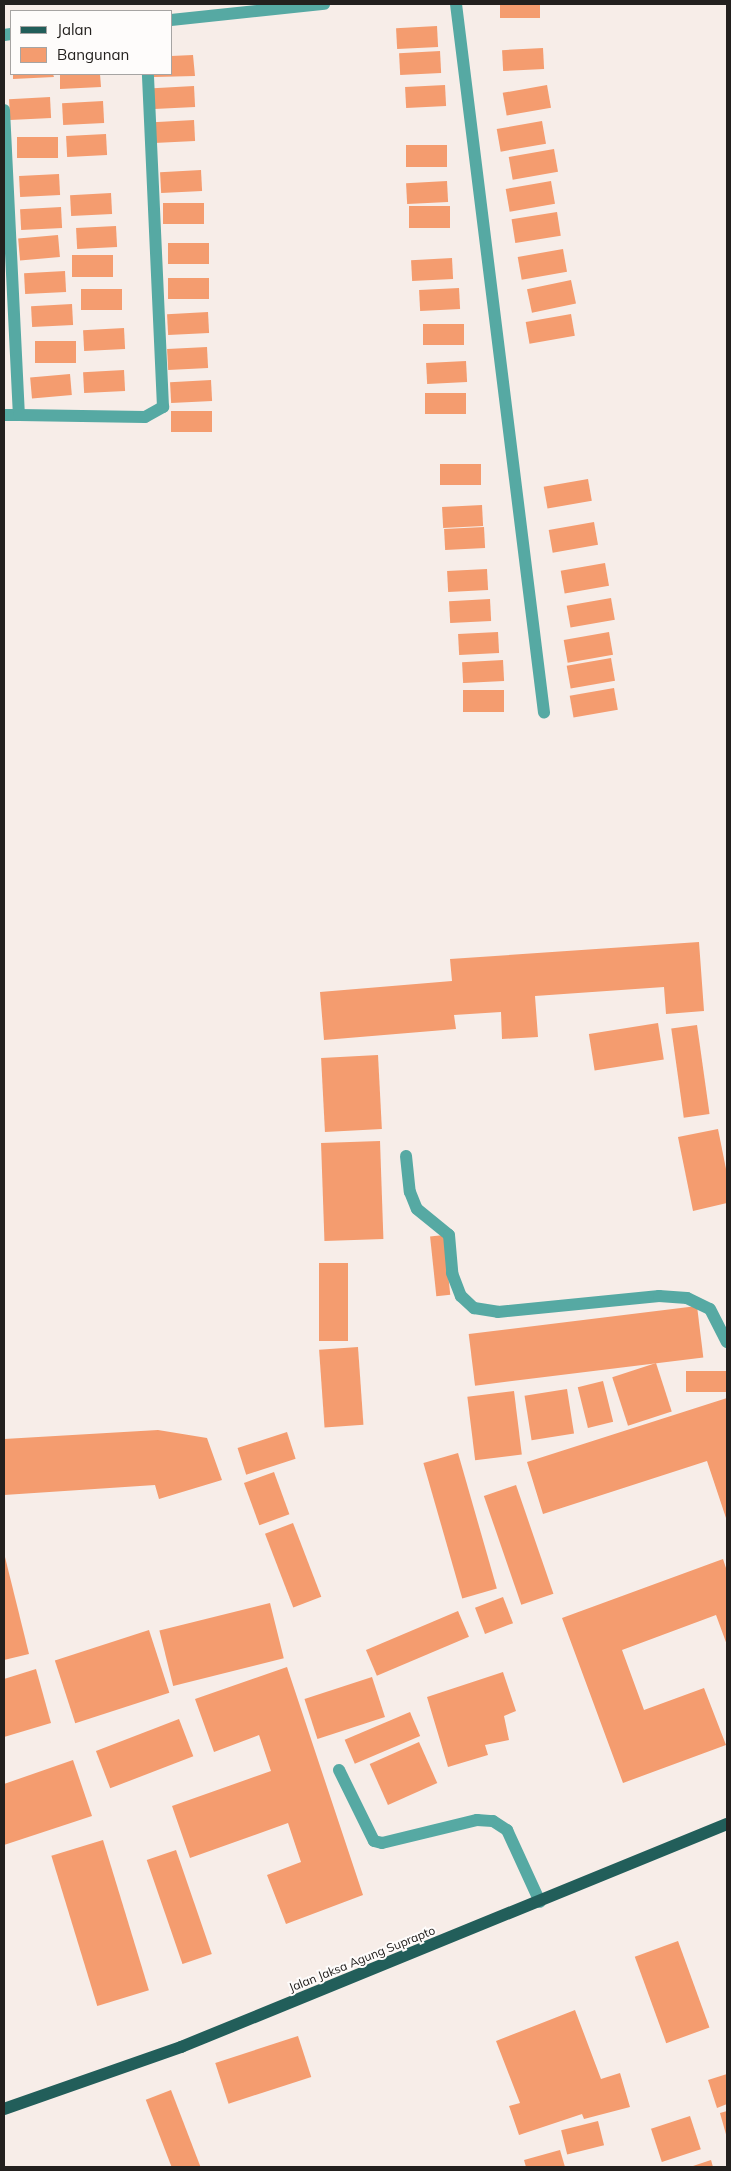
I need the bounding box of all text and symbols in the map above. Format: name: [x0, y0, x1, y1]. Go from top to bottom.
legend: [10, 10, 172, 75]
text: Jalan: [57, 20, 92, 39]
text: Bangunan: [57, 45, 129, 64]
street label: Jalan Jaksa Agung Suprapto: [287, 1923, 437, 1995]

